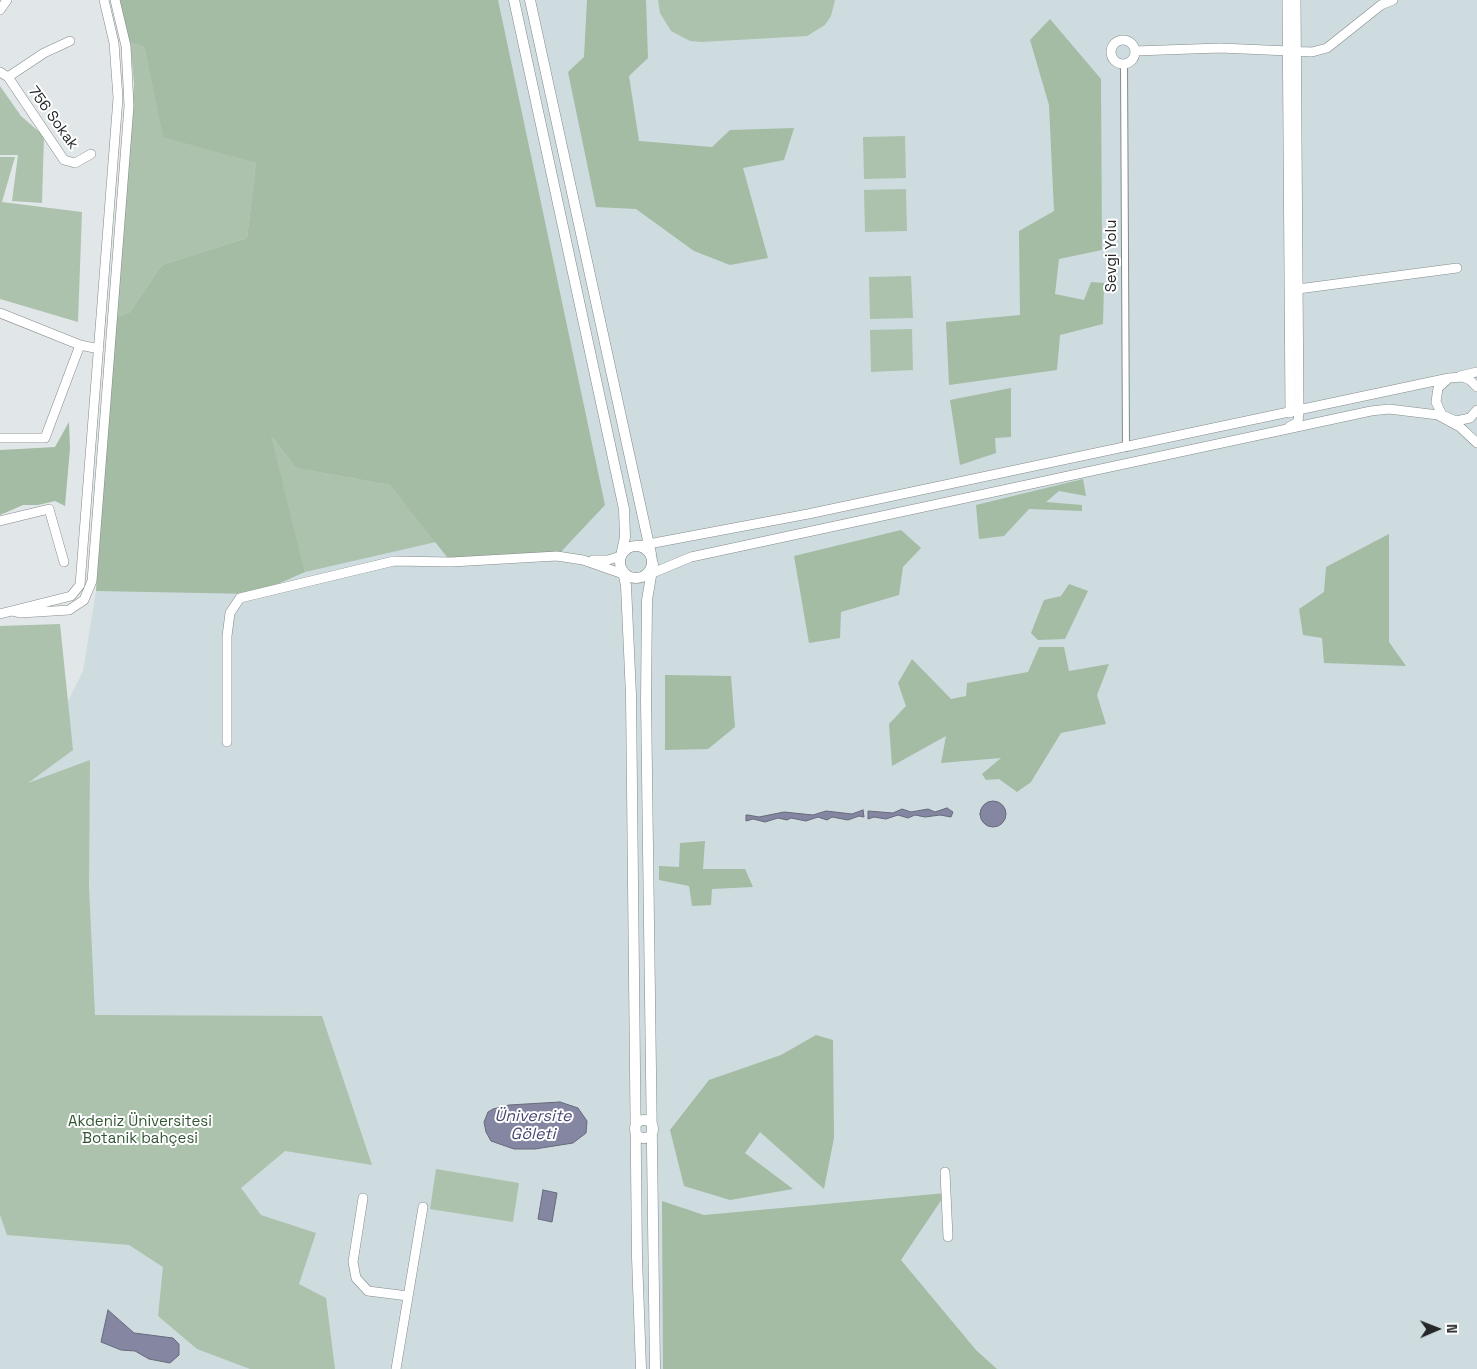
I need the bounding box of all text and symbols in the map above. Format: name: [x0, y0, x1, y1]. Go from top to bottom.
street label: 756 Sokak: [24, 83, 82, 153]
street label: Sevgi Yolu: [1103, 220, 1121, 292]
water label: Üniversite Göleti: [495, 1107, 571, 1145]
park label: Akdeniz Üniversitesi Botanik bahçesi: [68, 1113, 212, 1148]
north arrow: [1412, 1304, 1462, 1354]
text: N: [1443, 1324, 1461, 1334]

